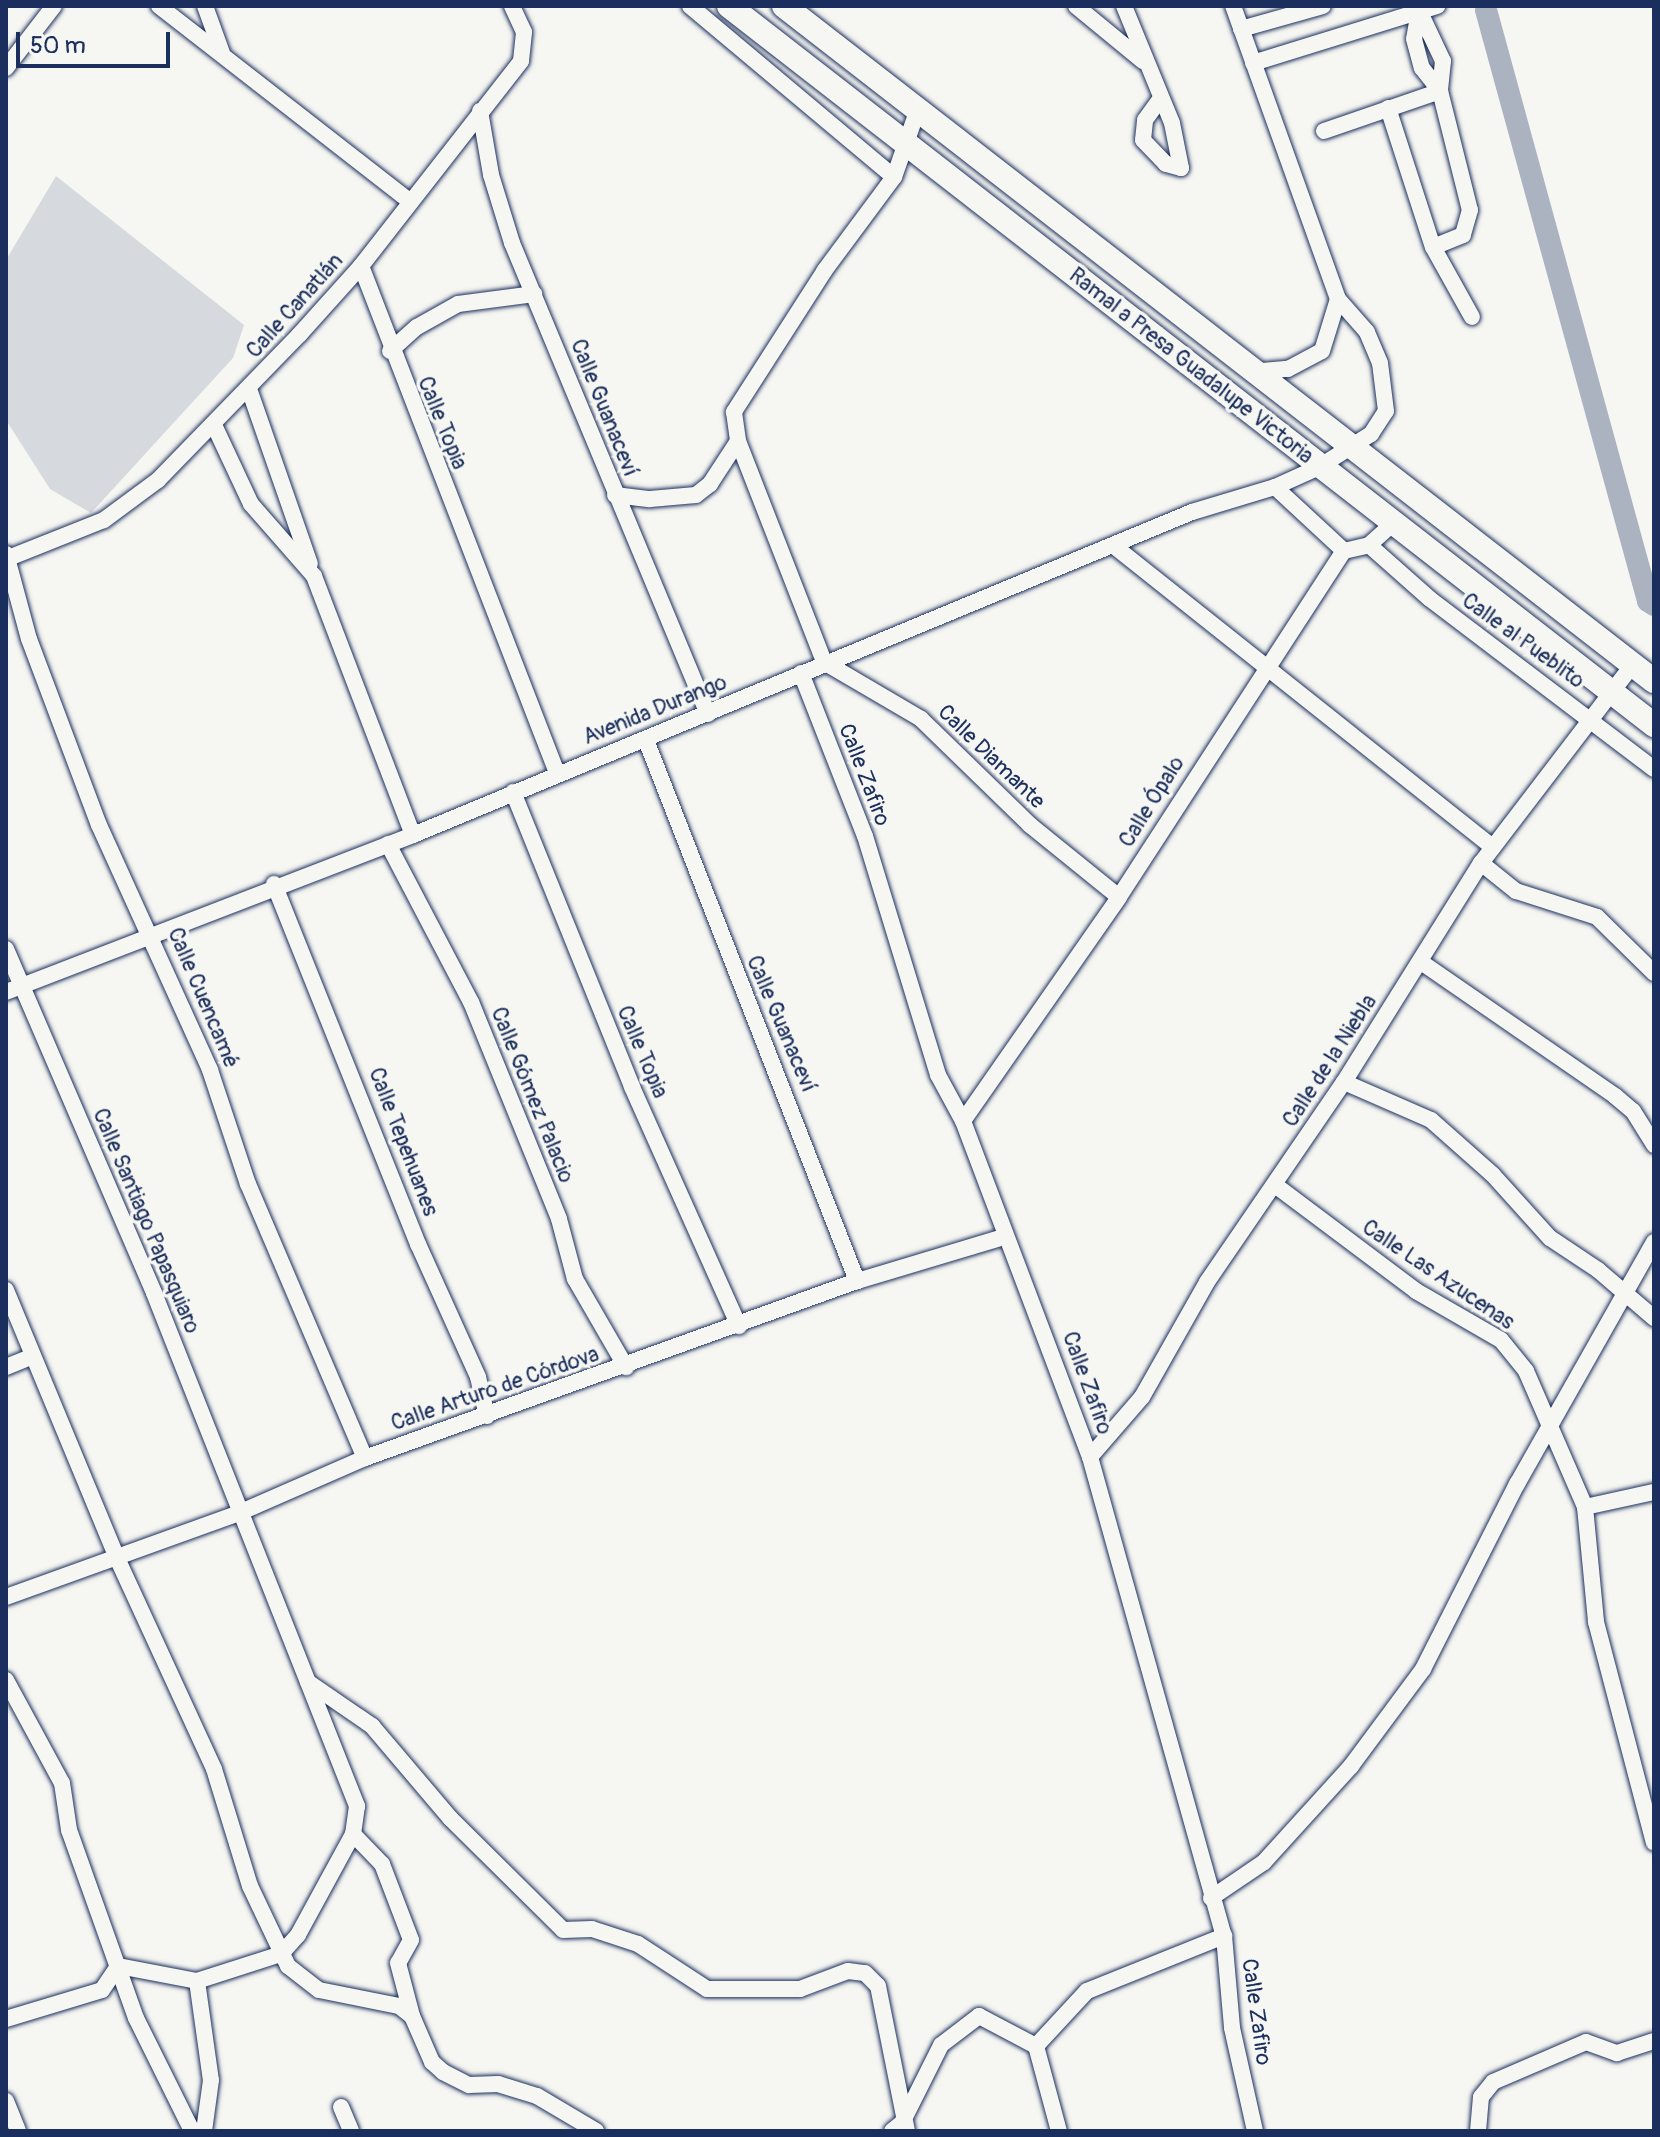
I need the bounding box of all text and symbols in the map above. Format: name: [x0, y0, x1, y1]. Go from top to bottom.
scale bar: [20, 16, 174, 66]
text: 50 m: [30, 31, 86, 60]
street label: Calle Canatlán: [241, 248, 349, 364]
street label: Ramal a Presa Guadalupe Victoria: [1064, 262, 1318, 470]
street label: Calle Guanaceví: [564, 335, 644, 481]
street label: Calle Topia: [411, 373, 473, 473]
street label: Calle al Pueblito: [1457, 588, 1589, 694]
street label: Avenida Durango: [579, 669, 731, 751]
street label: Calle Diamante: [932, 699, 1050, 815]
street label: Calle Zafiro: [832, 720, 896, 830]
street label: Calle Ópalo: [1114, 752, 1190, 852]
street label: Calle Cuencamé: [162, 924, 244, 1072]
street label: Calle Guanaceví: [740, 952, 822, 1096]
street label: Calle de la Niebla: [1277, 990, 1383, 1132]
street label: Calle Topia: [611, 1002, 673, 1102]
street label: Calle Gómez Palacio: [485, 1003, 579, 1187]
street label: Calle Tepehuanes: [363, 1064, 443, 1220]
street label: Calle Santiago Papasquiaro: [87, 1105, 205, 1337]
street label: Calle Las Azucenas: [1357, 1214, 1519, 1336]
street label: Calle Zafiro: [1056, 1328, 1118, 1438]
street label: Calle Arturo de Córdova: [388, 1341, 602, 1437]
street label: Calle Zafiro: [1235, 1957, 1277, 2067]

